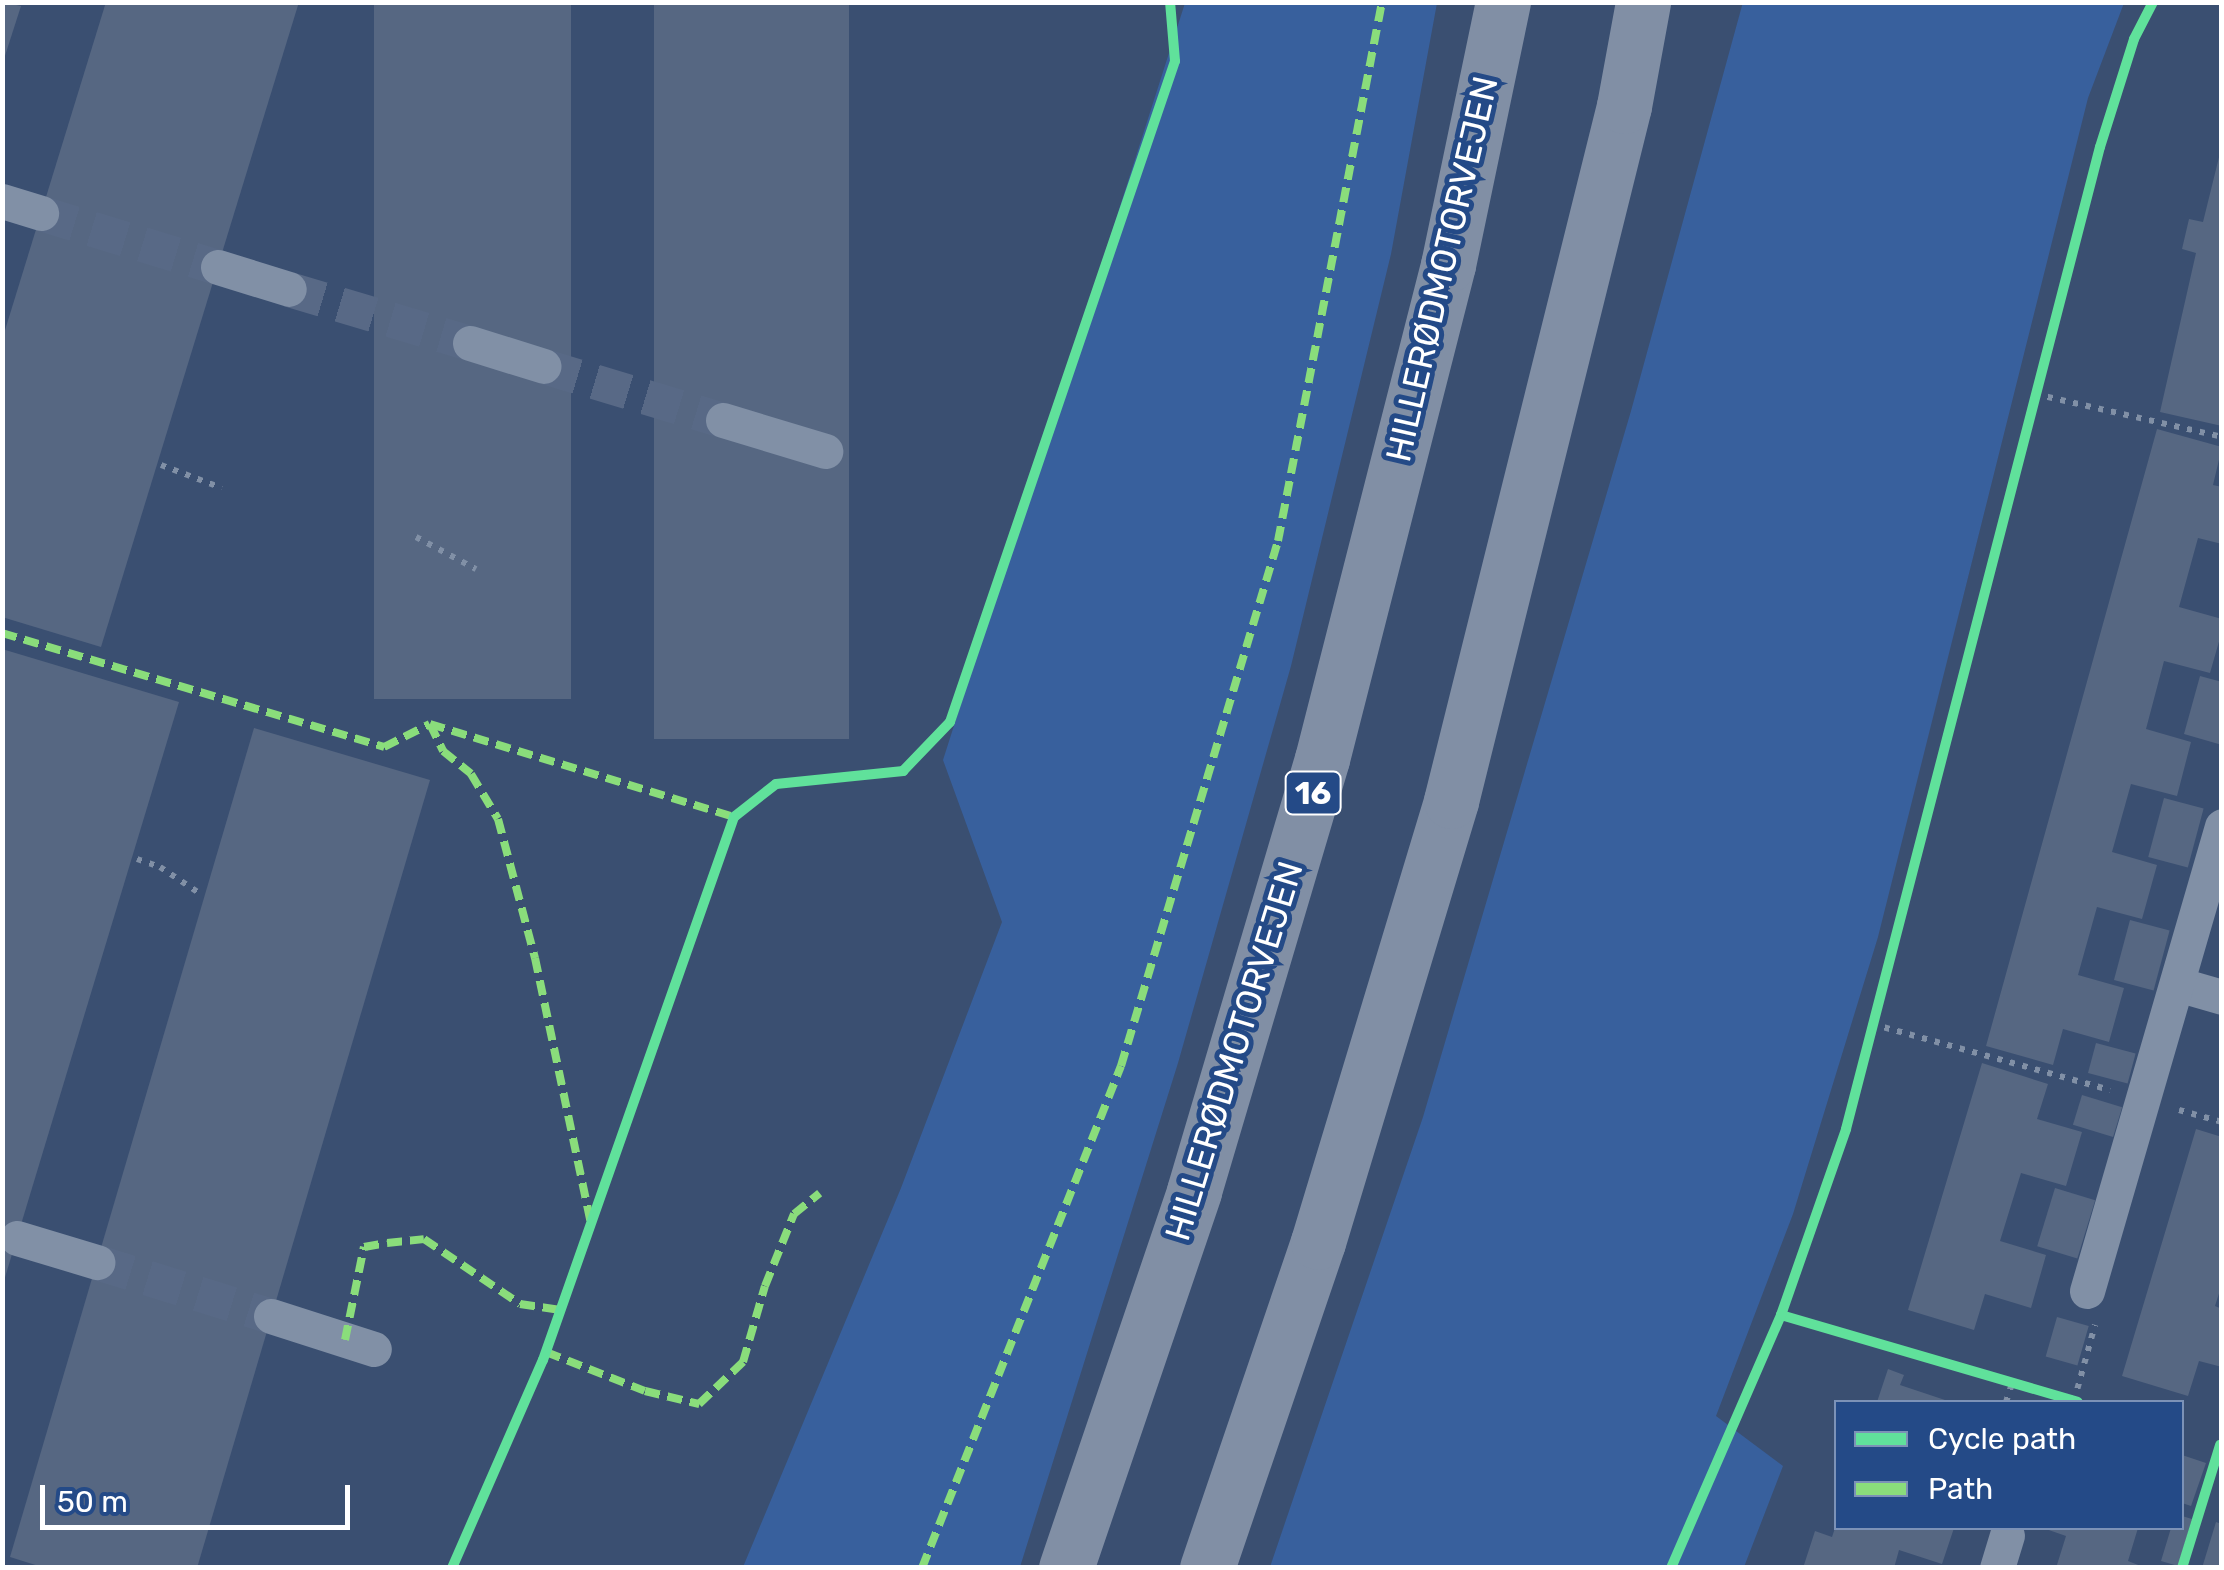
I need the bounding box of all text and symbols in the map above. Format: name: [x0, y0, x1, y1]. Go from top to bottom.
street label: HILLERØDMOTORVEJEN: [1377, 72, 1507, 466]
road number: 16: [1283, 766, 1343, 820]
street label: HILLERØDMOTORVEJEN: [1156, 856, 1312, 1246]
legend: [1834, 1400, 2184, 1530]
text: Cycle path: [1928, 1421, 2076, 1457]
scale bar: [45, 1465, 355, 1527]
text: Path: [1928, 1471, 1993, 1507]
text: 50 m: [57, 1484, 128, 1520]

